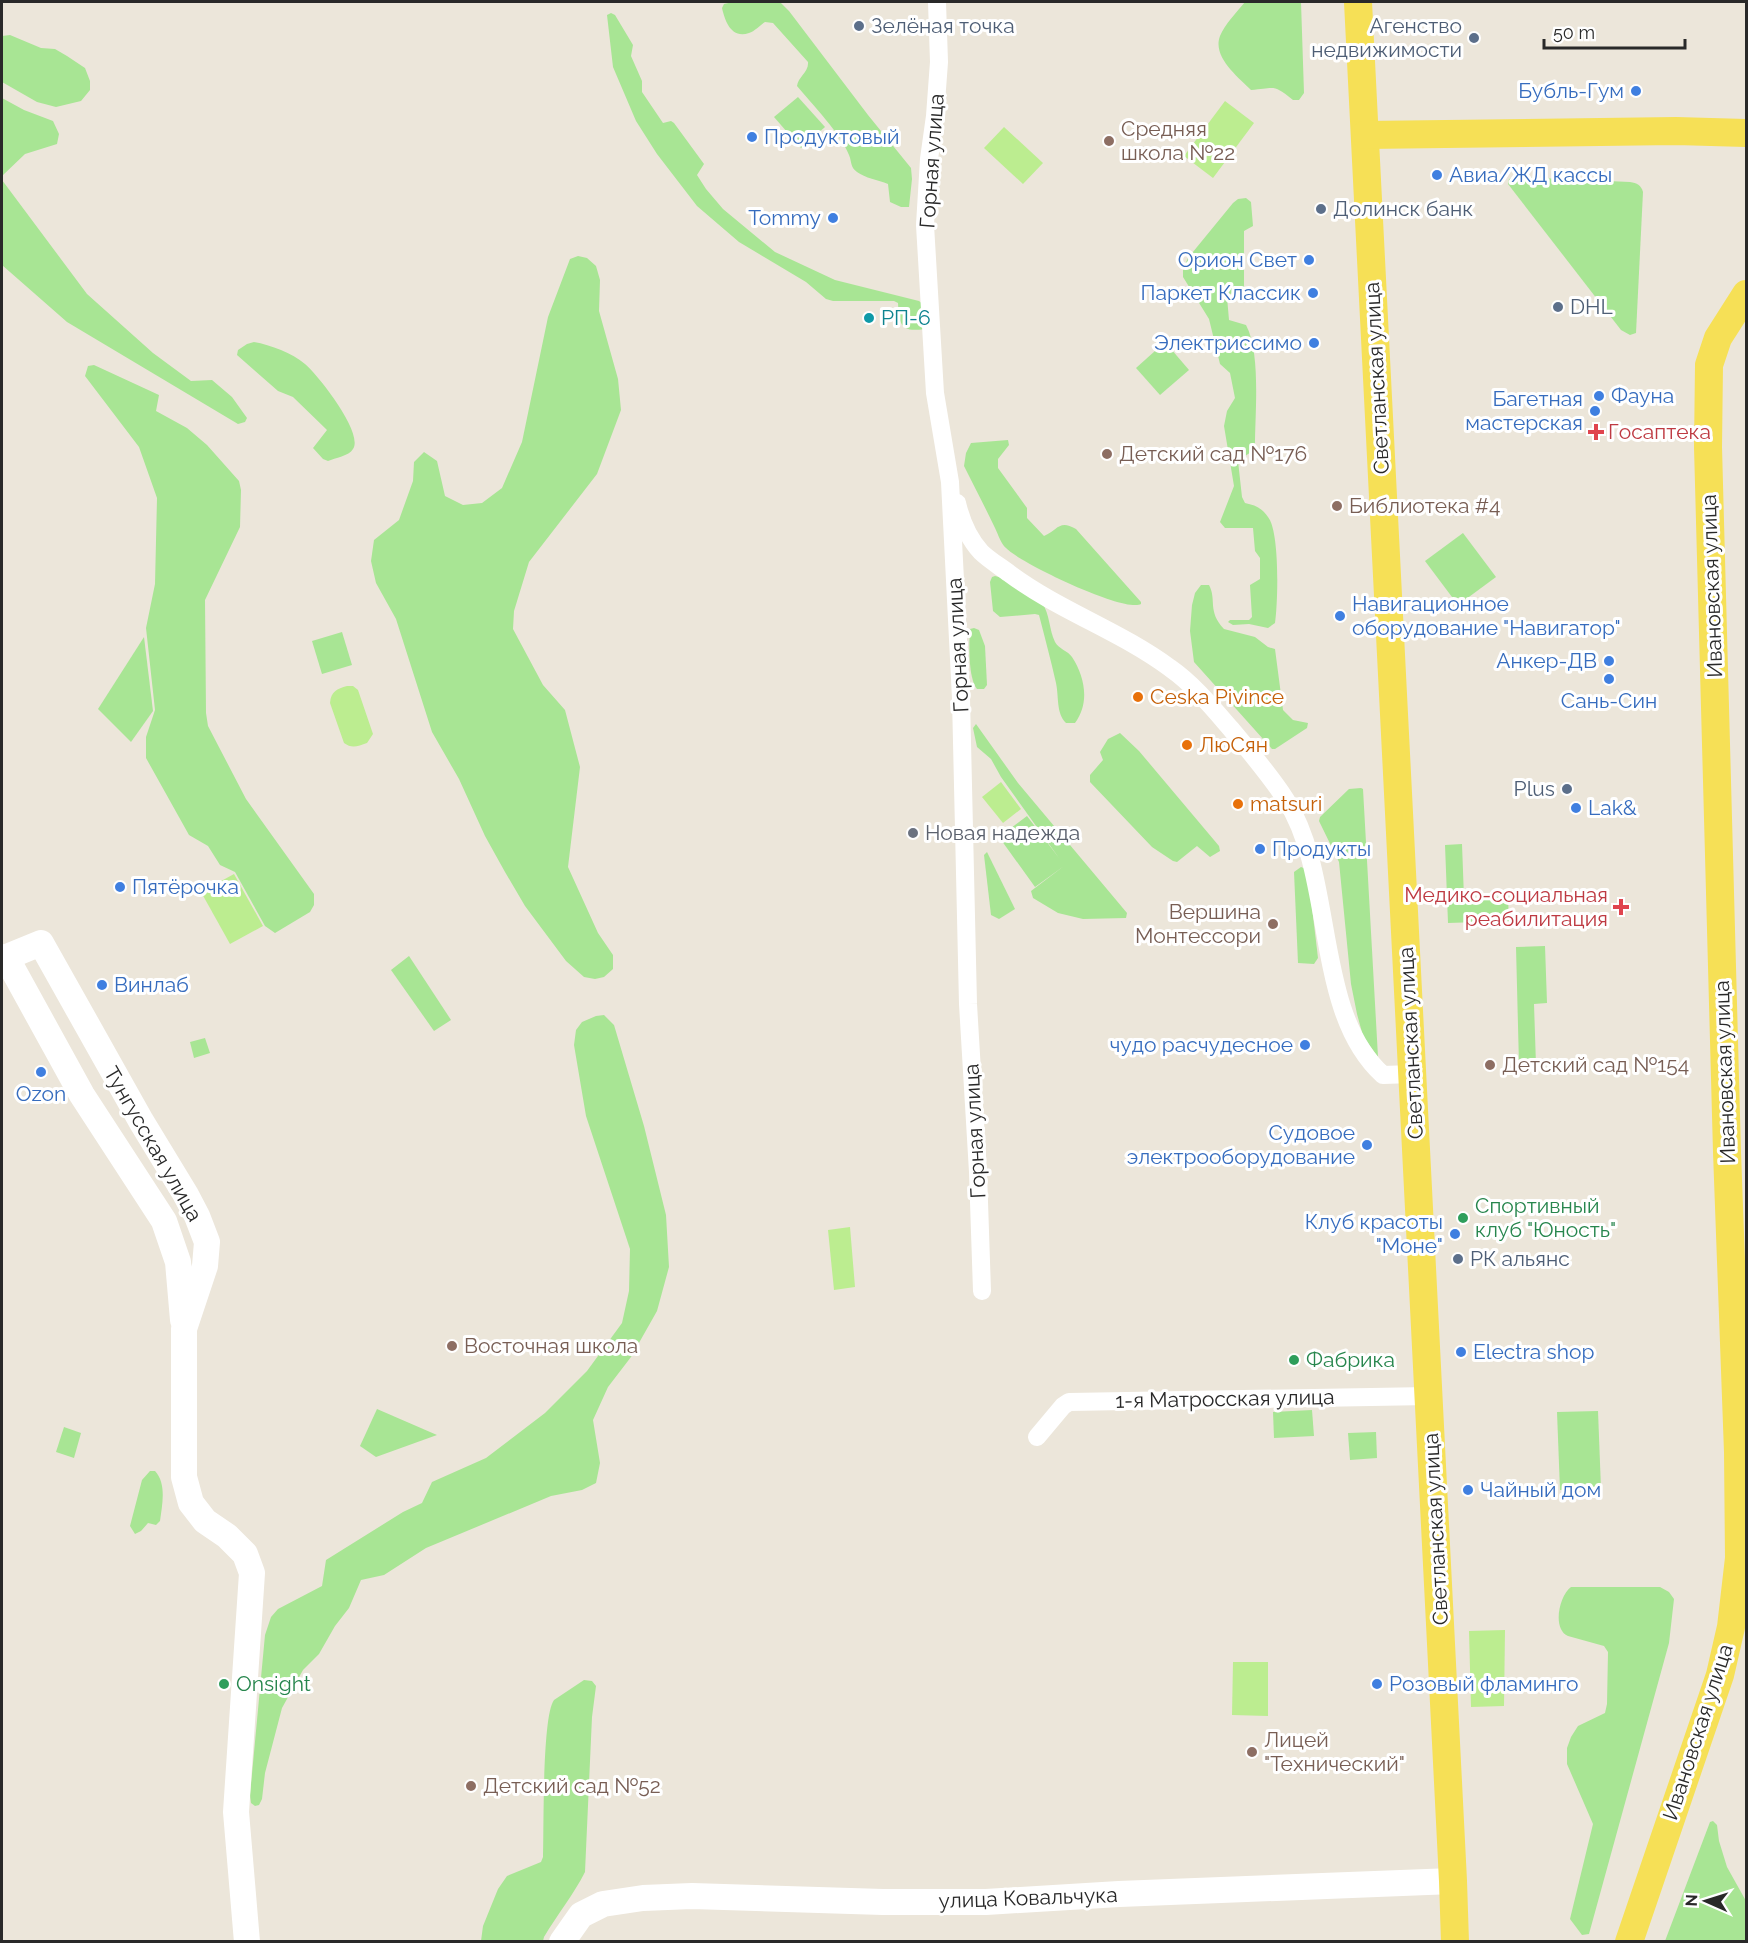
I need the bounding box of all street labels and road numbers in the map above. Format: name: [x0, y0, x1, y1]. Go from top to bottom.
street label: Горная улица: [914, 93, 949, 229]
street label: Светланская улица: [1359, 281, 1394, 475]
street label: Ивановская улица: [1696, 494, 1727, 678]
street label: Горная улица: [941, 577, 974, 713]
street label: Светланская улица: [1393, 946, 1428, 1140]
street label: Ивановская улица: [1709, 980, 1740, 1164]
street label: Тунгусская улица: [99, 1062, 208, 1226]
street label: Горная улица: [958, 1063, 991, 1199]
street label: 1-я Матросская улица: [1115, 1384, 1335, 1413]
street label: Светланская улица: [1418, 1432, 1453, 1626]
street label: Ивановская улица: [1657, 1641, 1738, 1823]
street label: улица Ковальчука: [938, 1882, 1118, 1913]

